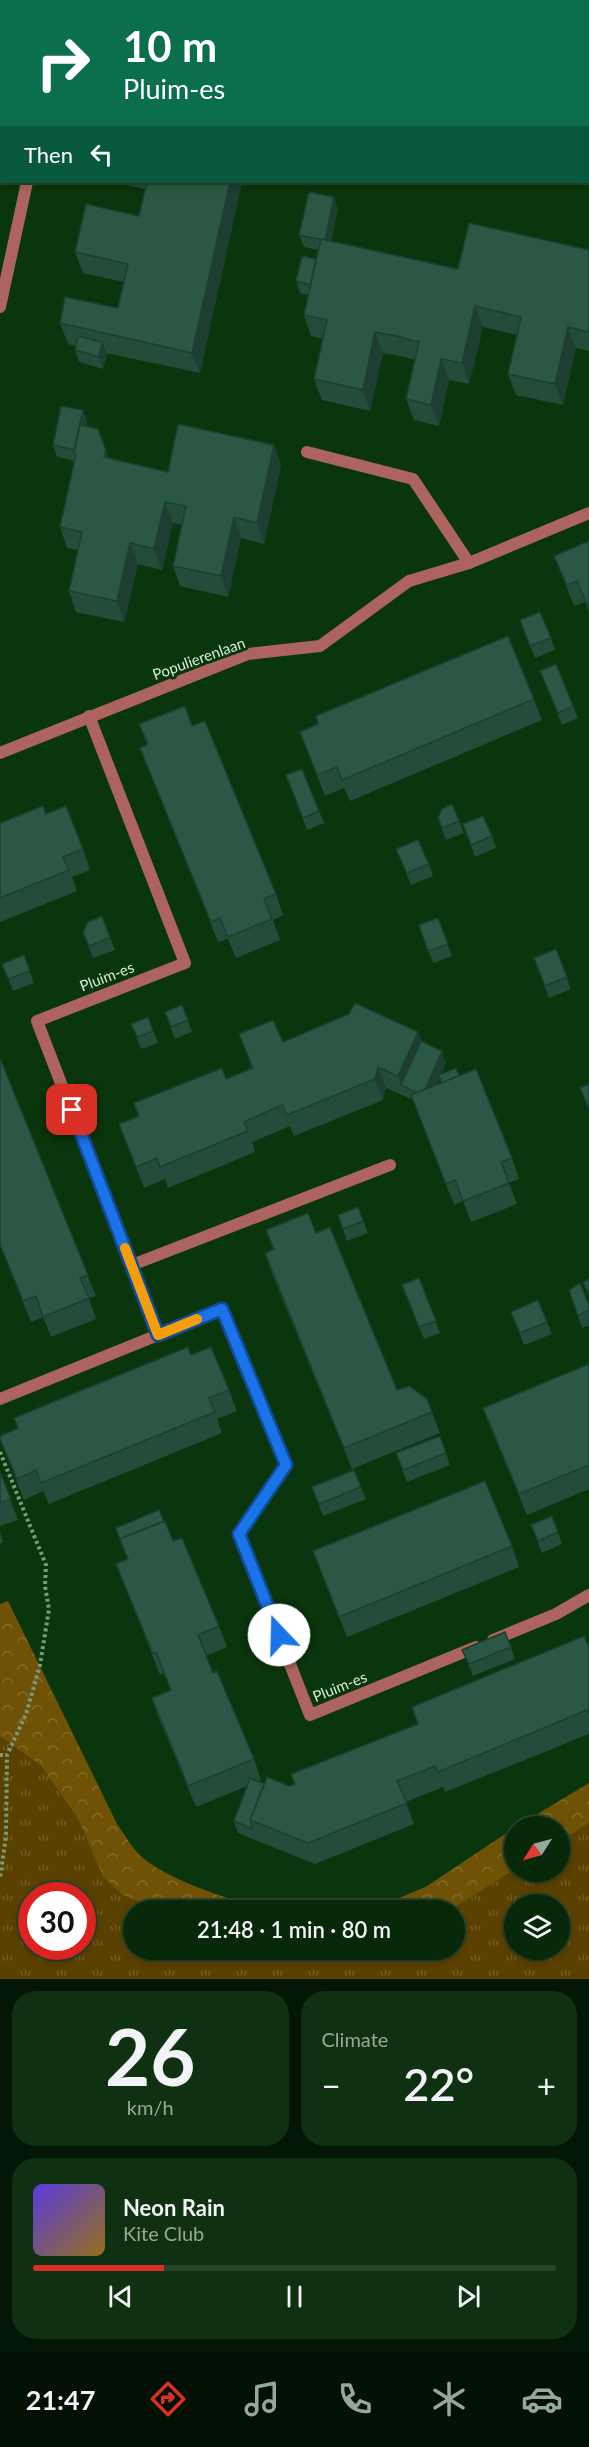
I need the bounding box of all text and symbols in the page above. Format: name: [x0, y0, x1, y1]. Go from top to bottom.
text: 10 m: [123, 21, 217, 71]
icon: right: [24, 24, 102, 102]
text: Pluim-es: [123, 72, 225, 105]
icon: left: [85, 138, 118, 171]
text: Then: [24, 141, 73, 168]
street label: Populierenlaan: [150, 633, 247, 683]
street label: Pluim-es: [77, 957, 136, 995]
pin: [46, 1084, 97, 1135]
icon: arrive: [55, 1093, 88, 1126]
position arrow: [247, 1603, 311, 1667]
street label: Pluim-es: [310, 1667, 369, 1705]
north arrow: [504, 1816, 570, 1882]
map controls: [504, 1816, 570, 1960]
speed limit sign: 30: [18, 1882, 96, 1960]
button: layers: [504, 1894, 570, 1960]
text: 21:48 · 1 min · 80 m: [197, 1916, 391, 1943]
text: 26: [105, 2009, 195, 2103]
text: Climate: [322, 2027, 388, 2051]
text: 22°: [403, 2057, 474, 2111]
text: −: [322, 2065, 341, 2105]
text: +: [537, 2065, 556, 2105]
text: km/h: [127, 2095, 174, 2119]
text: Neon Rain: [123, 2194, 225, 2221]
text: Kite Club: [123, 2221, 204, 2245]
icon: previous: [104, 2280, 137, 2313]
icon: pause: [278, 2280, 311, 2313]
icon: next: [452, 2280, 485, 2313]
icon: directions: [147, 2378, 189, 2420]
icon: music: [241, 2378, 283, 2420]
icon: phone: [334, 2378, 376, 2420]
icon: climate: [428, 2378, 470, 2420]
icon: car: [521, 2378, 563, 2420]
text: 21:47: [26, 2383, 95, 2416]

